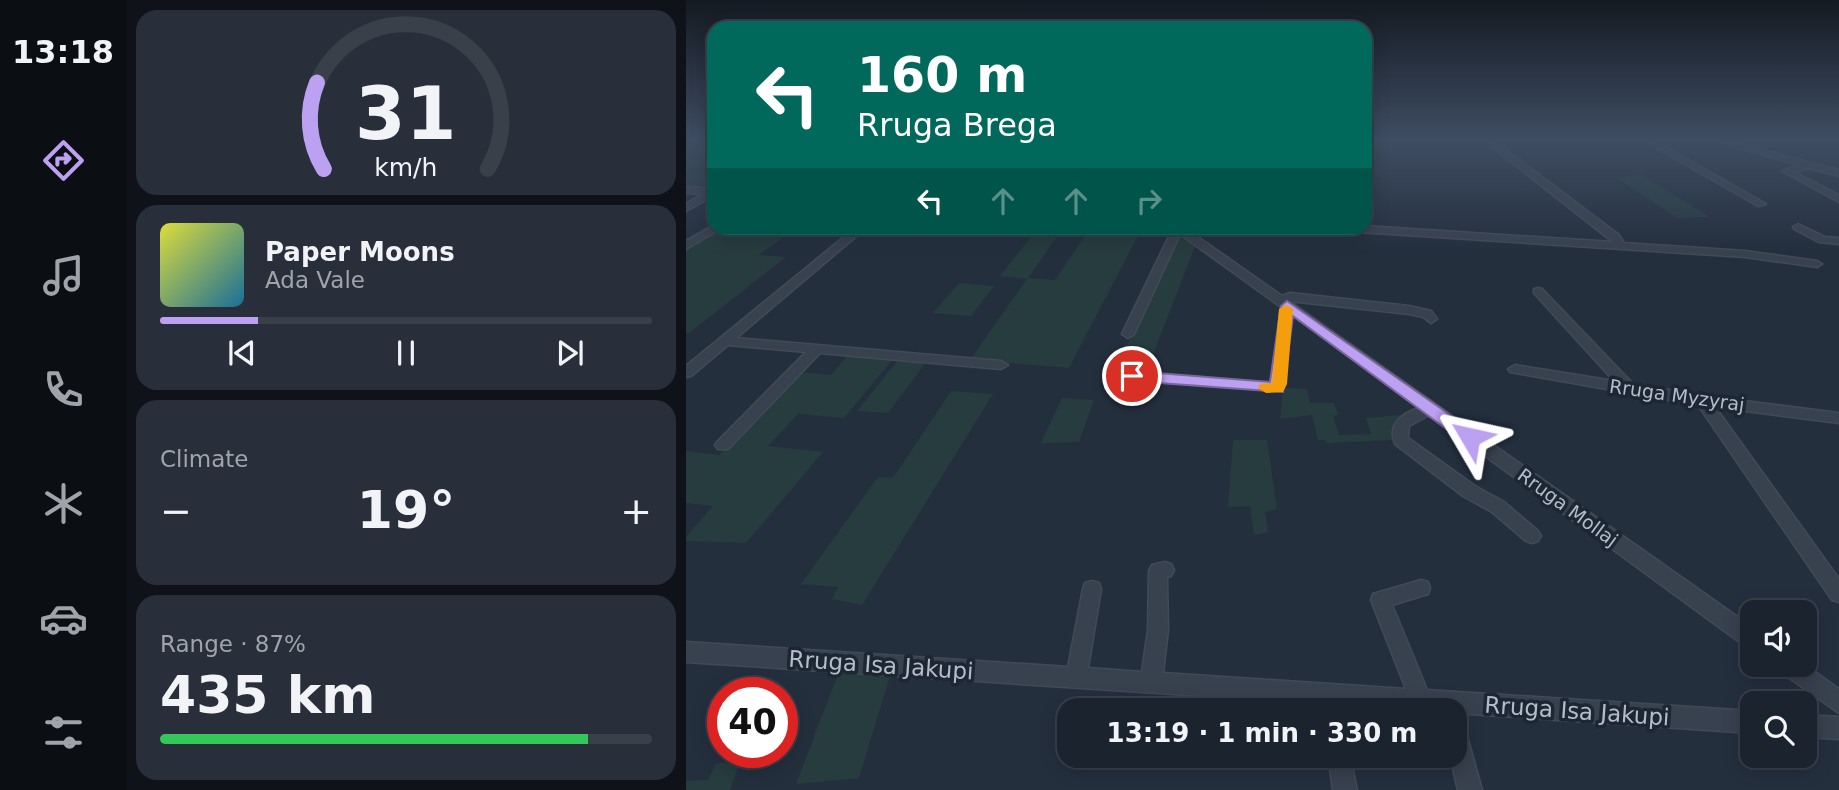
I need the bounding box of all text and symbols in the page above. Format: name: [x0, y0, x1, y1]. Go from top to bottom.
text: 13:18: [12, 33, 114, 71]
text: 160 m: [857, 47, 1027, 104]
icon: left: [742, 49, 833, 140]
text: 31: [355, 71, 457, 156]
text: Rruga Brega: [857, 106, 1057, 144]
icon: directions: [39, 136, 88, 185]
text: km/h: [374, 152, 438, 181]
icon: left: [911, 182, 949, 220]
icon: ahead: [984, 182, 1022, 220]
icon: ahead: [1057, 182, 1095, 220]
icon: right: [1130, 182, 1168, 220]
text: Paper Moons: [265, 237, 455, 267]
icon: music: [39, 251, 88, 300]
text: Ada Vale: [265, 267, 365, 293]
icon: previous: [223, 334, 261, 372]
icon: pause: [387, 334, 425, 372]
icon: next: [551, 334, 589, 372]
pin: [1102, 346, 1162, 406]
icon: arrive: [1113, 357, 1151, 395]
icon: phone: [39, 365, 88, 414]
street label: Rruga Myzyraj: [1608, 375, 1746, 415]
position arrow: [1433, 400, 1507, 474]
text: Climate: [160, 446, 249, 472]
street label: Rruga Mollaj: [1514, 463, 1622, 551]
icon: climate: [39, 479, 88, 528]
text: 19°: [357, 480, 455, 540]
text: −: [160, 489, 192, 533]
text: +: [620, 489, 652, 533]
icon: car: [39, 594, 88, 643]
map controls: [1740, 600, 1817, 768]
button: sound: [1740, 600, 1817, 677]
text: Range · 87%: [160, 631, 306, 657]
street label: Rruga Isa Jakupi: [788, 646, 974, 684]
text: 435 km: [160, 665, 375, 725]
speed limit sign: 40: [707, 677, 798, 768]
button: search: [1740, 691, 1817, 768]
street label: Rruga Isa Jakupi: [1484, 692, 1670, 730]
icon: filters: [39, 708, 88, 757]
text: 13:19 · 1 min · 330 m: [1107, 718, 1417, 748]

